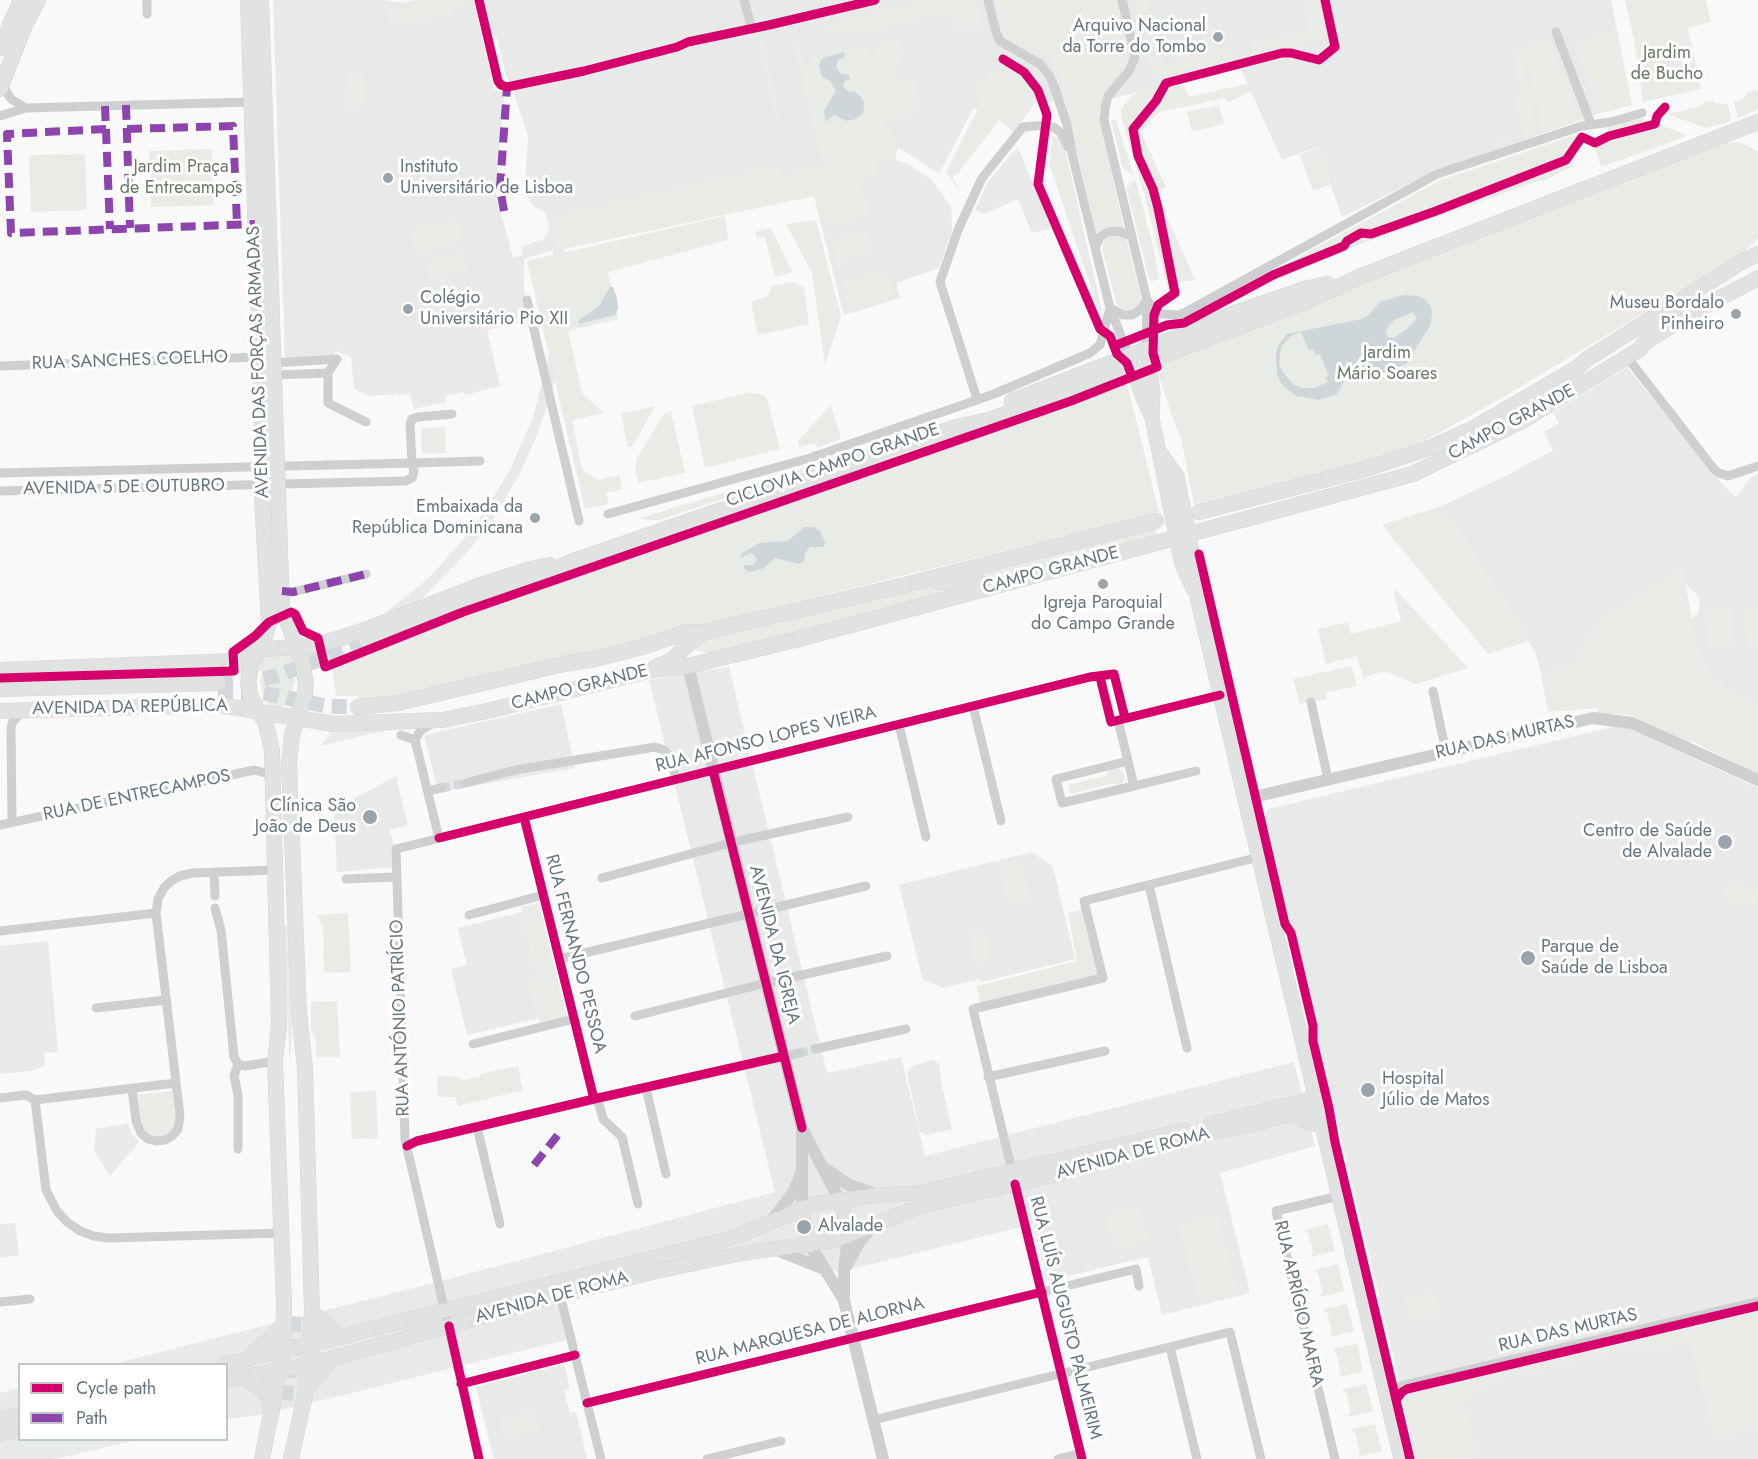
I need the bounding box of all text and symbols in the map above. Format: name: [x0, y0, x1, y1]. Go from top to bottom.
place label: Arquivo Nacional da Torre do Tombo: [1063, 16, 1206, 58]
marker: Arquivo Nacional da Torre do Tombo: [1211, 30, 1225, 44]
park label: Jardim de Bucho: [1631, 43, 1703, 86]
park label: Jardim Praça de Entrecampos: [120, 157, 242, 200]
place label: Instituto Universitário de Lisboa: [400, 157, 573, 200]
marker: Instituto Universitário de Lisboa: [381, 171, 395, 185]
street label: AVENIDA DAS FORÇAS ARMADAS: [243, 225, 275, 499]
place label: Colégio Universitário Pio XII: [420, 288, 568, 330]
place label: Museu Bordalo Pinheiro: [1610, 293, 1724, 336]
marker: Colégio Universitário Pio XII: [401, 302, 415, 316]
marker: Museu Bordalo Pinheiro: [1729, 307, 1743, 321]
park label: Jardim Mário Soares: [1337, 343, 1437, 386]
street label: RUA SANCHES COELHO: [32, 347, 228, 375]
street label: CAMPO GRANDE: [1445, 381, 1579, 465]
street label: CICLOVIA CAMPO GRANDE: [724, 419, 942, 513]
street label: AVENIDA 5 DE OUTUBRO: [23, 475, 225, 501]
place label: Embaixada da República Dominicana: [352, 497, 523, 540]
marker: Embaixada da República Dominicana: [528, 511, 542, 525]
street label: CAMPO GRANDE: [981, 542, 1121, 600]
marker: Igreja Paroquial do Campo Grande: [1096, 577, 1110, 591]
place label: Igreja Paroquial do Campo Grande: [1031, 593, 1175, 636]
street label: CAMPO GRANDE: [509, 661, 651, 715]
street label: AVENIDA DA REPÚBLICA: [32, 695, 228, 721]
street label: RUA AFONSO LOPES VIEIRA: [653, 702, 879, 778]
street label: RUA DAS MURTAS: [1434, 712, 1576, 764]
street label: RUA DE ENTRECAMPOS: [41, 766, 233, 826]
place label: Clínica São João de Deus: [255, 796, 356, 838]
marker: Clínica São João de Deus: [361, 808, 379, 826]
place label: Centro de Saúde de Alvalade: [1583, 821, 1712, 864]
marker: Centro de Saúde de Alvalade: [1716, 833, 1734, 851]
street label: RUA FERNANDO PESSOA: [540, 852, 610, 1056]
street label: AVENIDA DA IGREJA: [744, 863, 804, 1027]
street label: RUA ANTÓNIO PATRÍCIO: [387, 919, 415, 1117]
place label: Parque de Saúde de Lisboa: [1541, 937, 1668, 980]
marker: Parque de Saúde de Lisboa: [1519, 949, 1537, 967]
place label: Hospital Júlio de Matos: [1382, 1069, 1489, 1112]
marker: Hospital Júlio de Matos: [1359, 1081, 1377, 1099]
street label: AVENIDA DE ROMA: [1054, 1123, 1212, 1185]
street label: RUA LUÍS AUGUSTO PALMEIRIM: [1024, 1194, 1106, 1442]
place label: Alvalade: [818, 1216, 883, 1238]
marker: Alvalade: [795, 1218, 813, 1236]
street label: RUA APRÍGIO MAFRA: [1268, 1219, 1328, 1389]
street label: AVENIDA DE ROMA: [473, 1267, 631, 1329]
street label: RUA MARQUESA DE ALORNA: [693, 1293, 927, 1371]
street label: RUA DAS MURTAS: [1497, 1305, 1639, 1357]
legend: [18, 1363, 228, 1441]
text: Cycle path: [76, 1375, 156, 1401]
text: Path: [76, 1405, 108, 1431]

